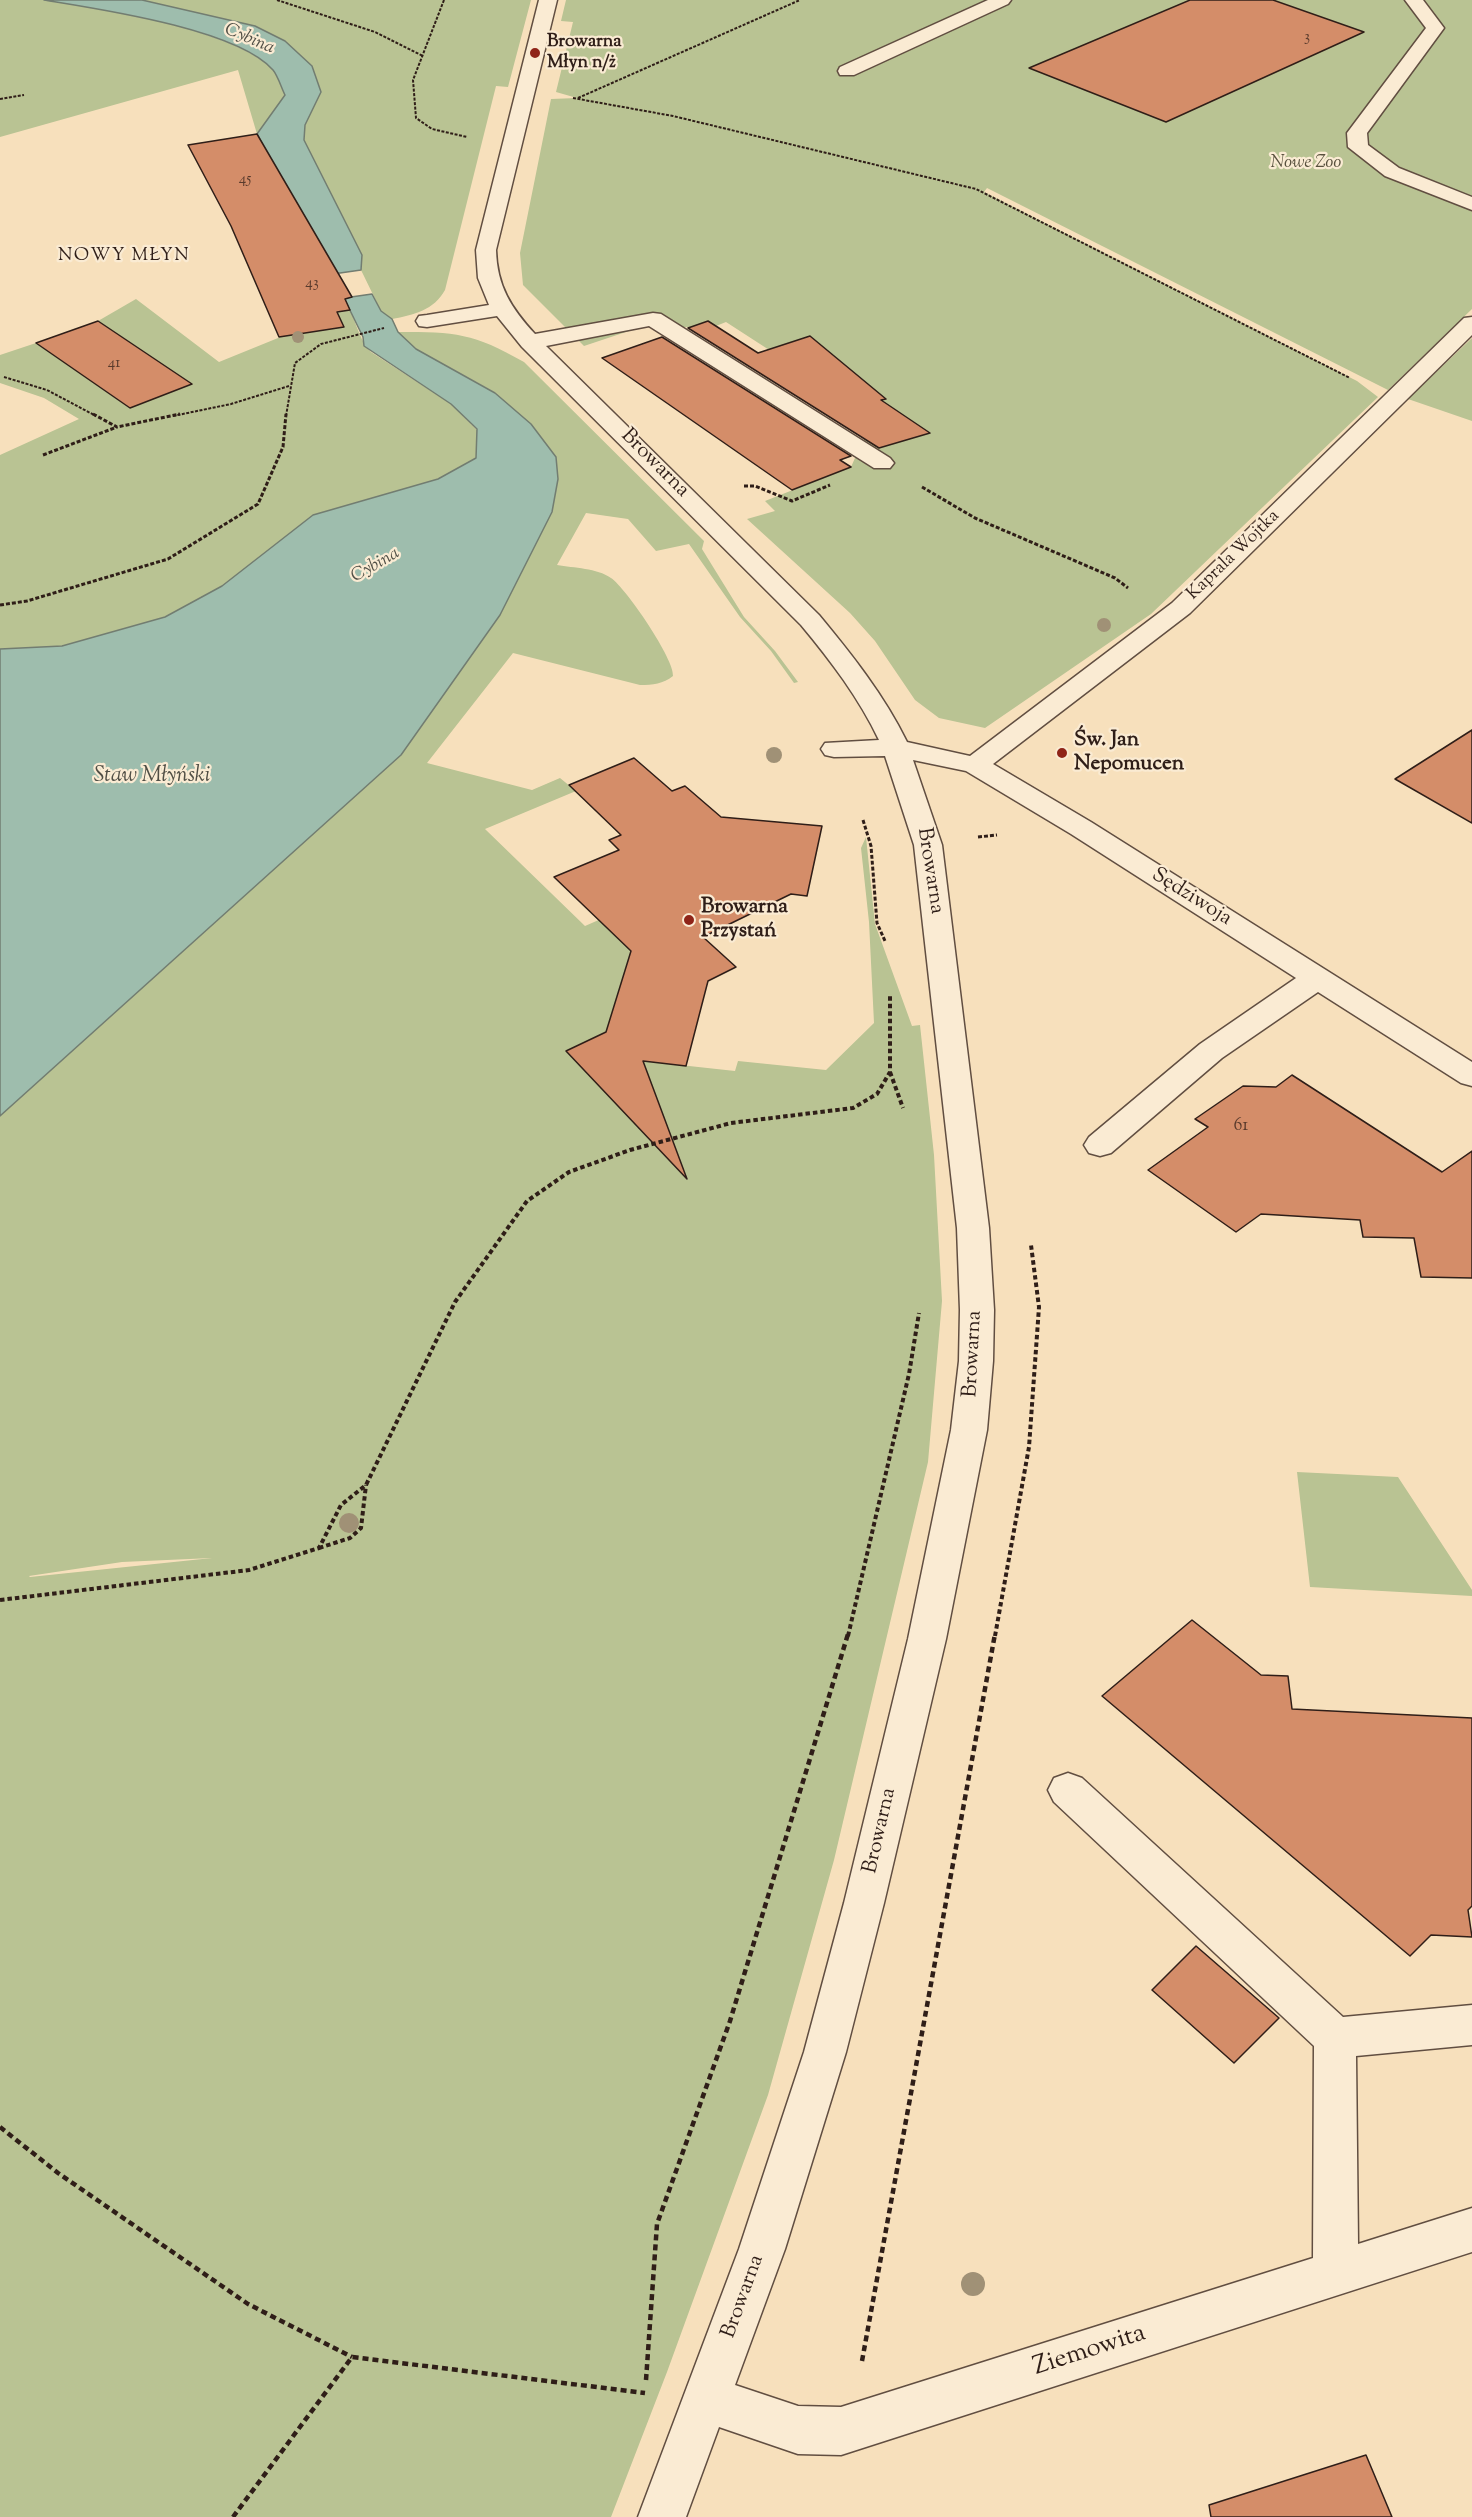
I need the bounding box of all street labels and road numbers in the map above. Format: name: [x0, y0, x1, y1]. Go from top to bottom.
street label: Browarna: [614, 424, 694, 504]
street label: Kaprala Wojtka: [1183, 506, 1285, 606]
street label: Browarna: [910, 826, 948, 916]
street label: Sędziwoja: [1146, 863, 1236, 933]
street label: Browarna: [959, 1310, 989, 1398]
street label: Browarna: [859, 1786, 903, 1876]
street label: Browarna: [717, 2252, 771, 2342]
street label: Ziemowita: [1030, 2319, 1150, 2385]

